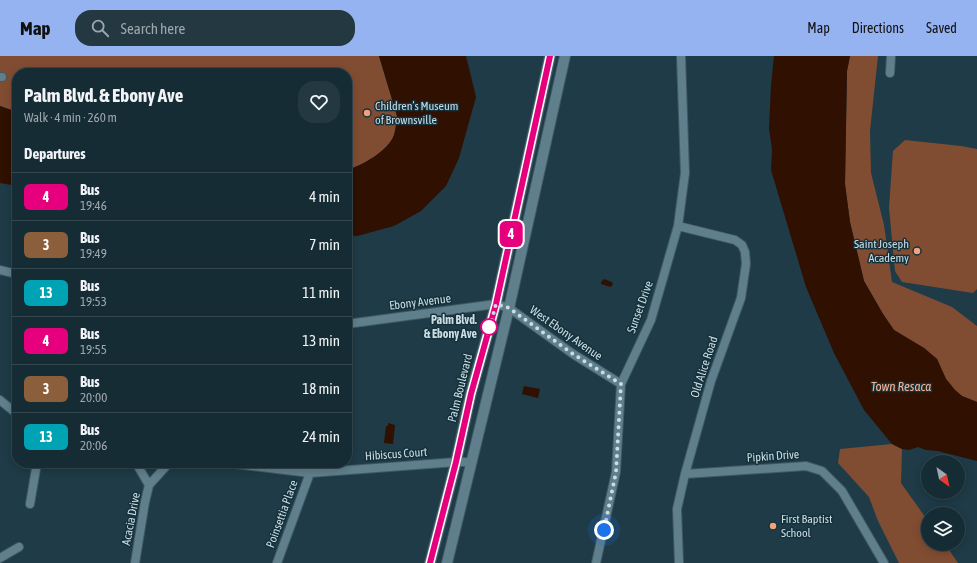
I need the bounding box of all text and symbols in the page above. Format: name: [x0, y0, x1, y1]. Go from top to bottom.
search box: [75, 10, 355, 46]
text: Map: [20, 17, 51, 39]
icon: search: [89, 17, 111, 39]
text: Search here: [121, 20, 185, 37]
text: Map: [807, 20, 830, 36]
text: Directions: [852, 20, 904, 36]
text: Saved: [926, 20, 957, 36]
button: heart: [298, 81, 340, 123]
text: Palm Blvd. & Ebony Ave: [24, 84, 183, 106]
place label: Children’s Museum of Brownsville: [375, 99, 458, 127]
marker: Children’s Museum of Brownsville: [362, 108, 372, 118]
text: Walk · 4 min · 260 m: [24, 110, 117, 125]
text: Departures: [24, 145, 86, 162]
text: Bus: [80, 181, 100, 198]
text: 4 min: [309, 188, 340, 205]
text: 4: [43, 189, 49, 205]
text: 19:46: [80, 198, 107, 213]
line badge: 4: [498, 221, 524, 247]
text: 4: [508, 226, 514, 242]
text: Bus: [80, 229, 100, 246]
text: 7 min: [309, 236, 340, 253]
text: 3: [43, 237, 49, 253]
place label: Saint Joseph Academy: [854, 237, 909, 265]
text: 19:49: [80, 246, 107, 261]
marker: Saint Joseph Academy: [912, 246, 922, 256]
text: Bus: [80, 277, 100, 294]
street label: Sunset Drive: [624, 279, 656, 335]
text: 11 min: [302, 284, 340, 301]
text: 13: [39, 285, 53, 301]
street label: Ebony Avenue: [388, 291, 452, 313]
text: 19:53: [80, 294, 107, 309]
street label: West Ebony Avenue: [527, 303, 605, 363]
place label: Palm Blvd. & Ebony Ave: [424, 313, 478, 341]
marker: Palm Blvd. & Ebony Ave: [480, 318, 498, 336]
text: Bus: [80, 325, 100, 342]
text: 13 min: [302, 332, 340, 349]
text: 4: [43, 333, 49, 349]
street label: Old Alice Road: [688, 335, 720, 399]
text: 19:55: [80, 342, 107, 357]
street label: Palm Boulevard: [445, 352, 475, 424]
text: Bus: [80, 373, 100, 390]
water label: Town Resaca: [871, 379, 931, 394]
text: 18 min: [302, 380, 340, 397]
text: 3: [43, 381, 49, 397]
text: 20:00: [80, 390, 107, 405]
text: Bus: [80, 421, 100, 438]
text: 24 min: [302, 428, 340, 445]
text: 13: [39, 429, 53, 445]
text: 20:06: [80, 438, 107, 453]
street label: Hibiscus Court: [364, 445, 428, 463]
street label: Pipkin Drive: [746, 447, 800, 465]
north arrow: [921, 455, 965, 499]
map controls: [921, 455, 965, 551]
street label: Poinsettia Place: [263, 478, 301, 550]
street label: Acacia Drive: [119, 491, 143, 547]
button: layers: [921, 507, 965, 551]
place label: First Baptist School: [781, 512, 833, 540]
your location: [594, 520, 614, 540]
marker: First Baptist School: [768, 521, 778, 531]

